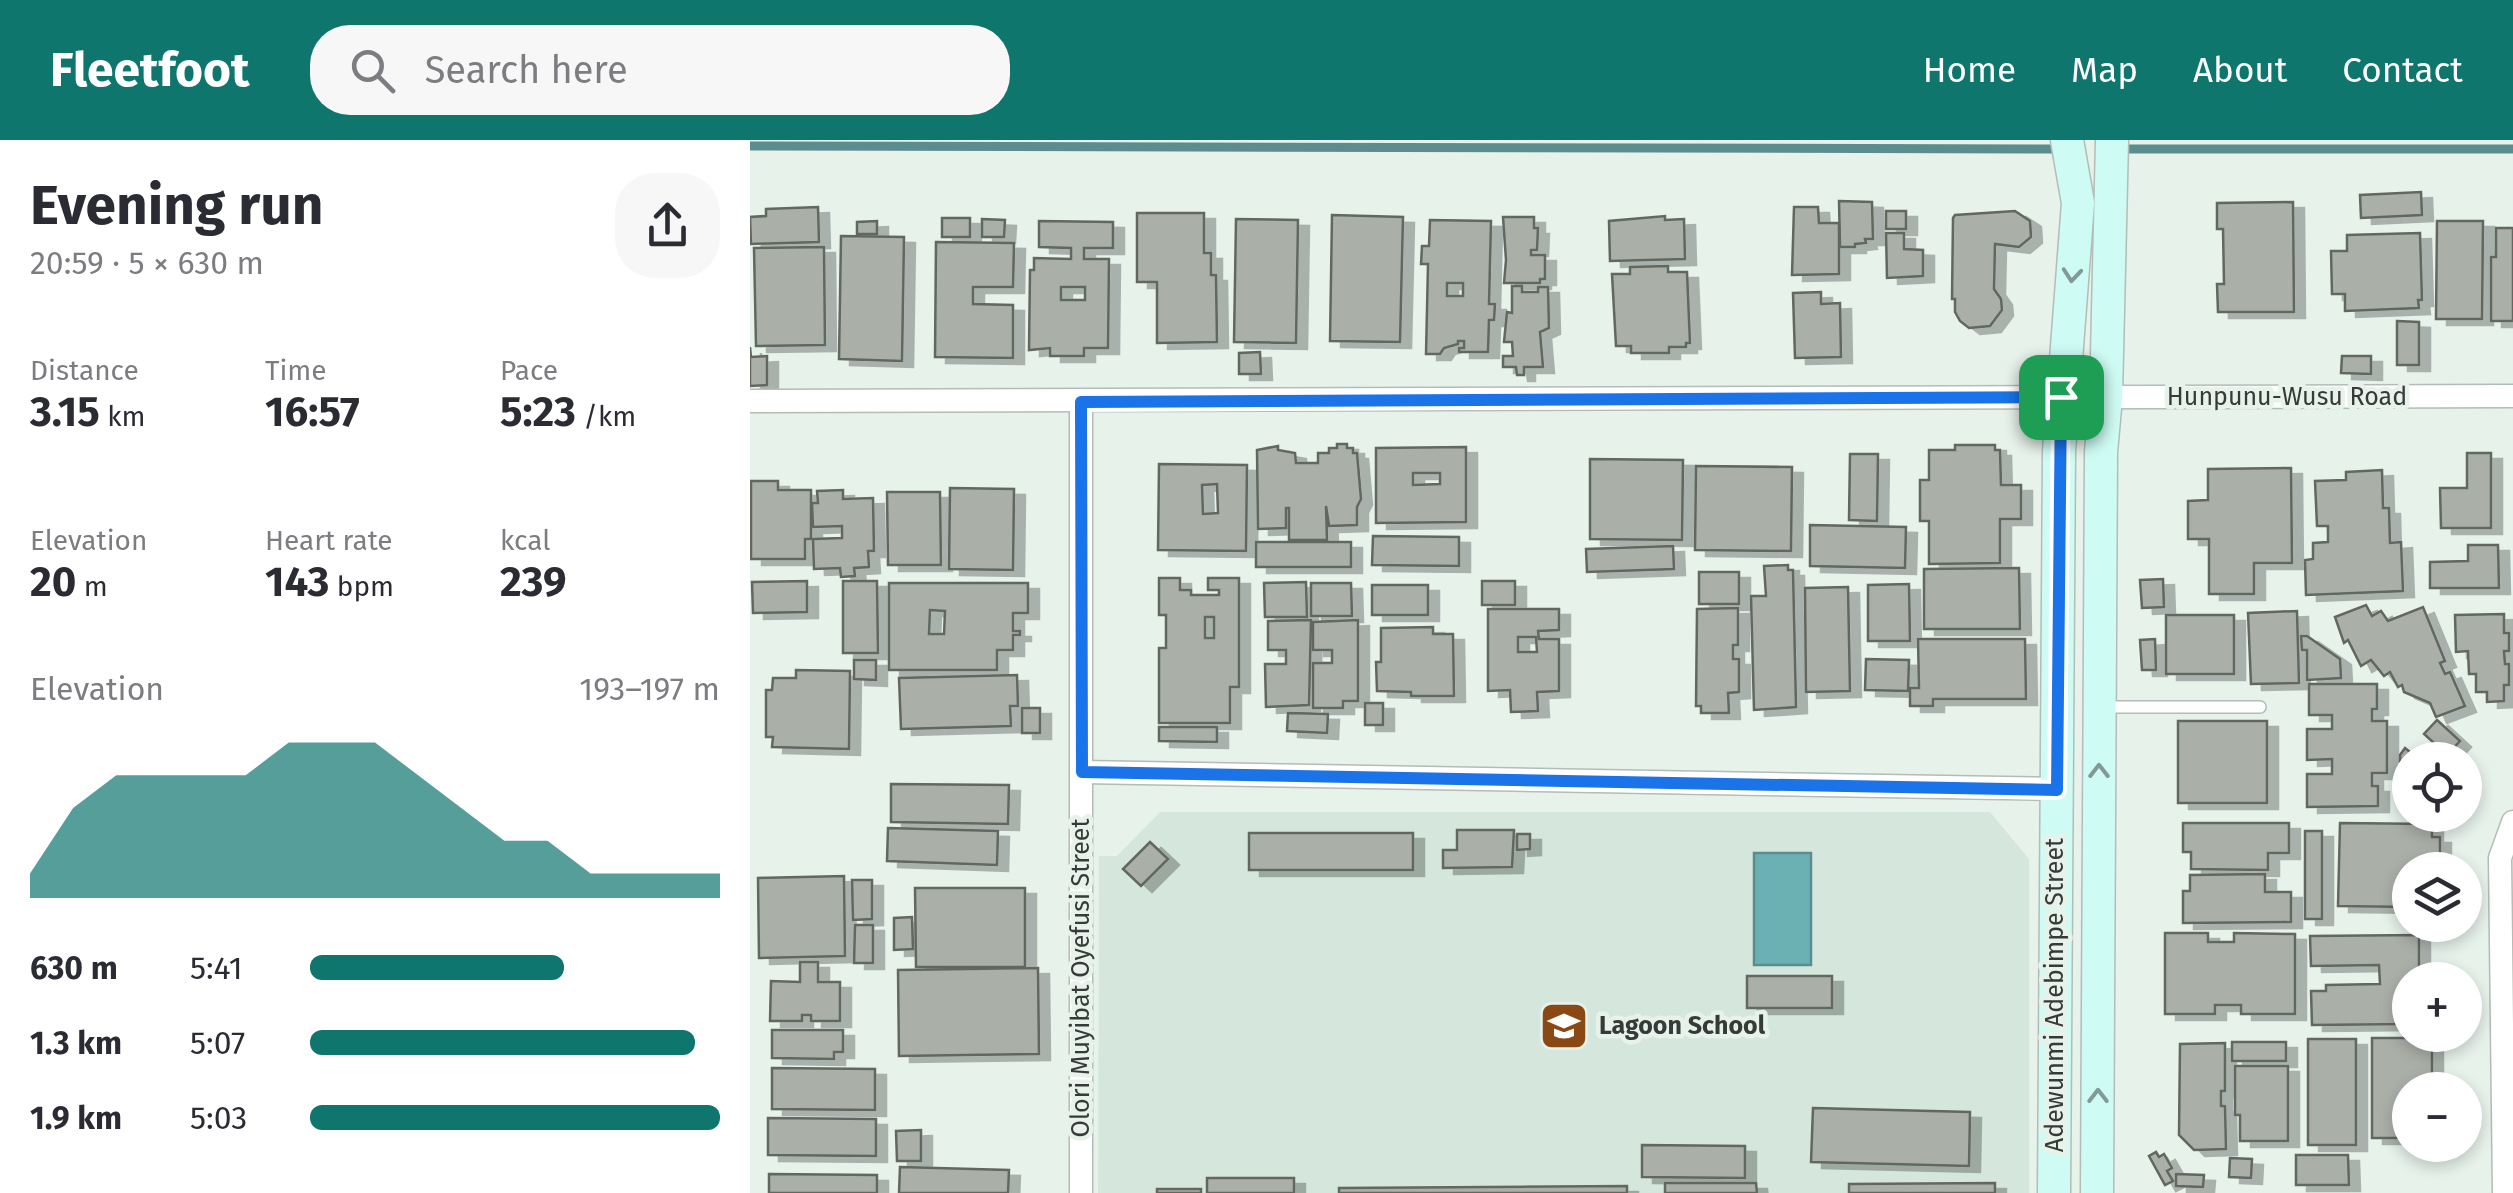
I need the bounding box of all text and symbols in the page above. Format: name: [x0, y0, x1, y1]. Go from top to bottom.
search box: [310, 25, 1010, 115]
text: Fleetfoot: [50, 41, 250, 99]
icon: search: [345, 43, 400, 98]
text: Search here: [425, 47, 628, 93]
text: Home: [1923, 49, 2016, 91]
text: Map: [2071, 49, 2138, 91]
text: About: [2193, 49, 2287, 91]
text: Contact: [2342, 49, 2463, 91]
text: Evening run: [30, 173, 324, 239]
button: share: [615, 173, 720, 278]
text: 20:59 · 5 × 630 m: [30, 244, 264, 282]
one-way arrow: [2062, 268, 2083, 284]
text: Distance: [30, 354, 139, 387]
text: Time: [265, 354, 327, 387]
text: Pace: [500, 354, 558, 387]
pin: [2019, 355, 2104, 440]
icon: arrive: [2034, 370, 2089, 425]
street label: Hunpunu-Wusu Road: [2167, 382, 2407, 412]
text: 3.15: [30, 387, 100, 437]
text: 16:57: [265, 387, 360, 437]
text: 5:23: [500, 387, 576, 437]
text: km: [100, 400, 146, 433]
text: /km: [576, 400, 636, 433]
text: Elevation: [30, 524, 147, 557]
text: Heart rate: [265, 524, 393, 557]
text: kcal: [500, 524, 550, 557]
text: 20: [30, 557, 76, 607]
text: 143: [265, 557, 329, 607]
text: 239: [500, 557, 566, 607]
text: m: [76, 570, 108, 603]
text: bpm: [329, 570, 394, 603]
text: Elevation: [30, 670, 164, 708]
text: 193–197 m: [579, 670, 720, 708]
map controls: [2392, 742, 2482, 1162]
button: locate: [2392, 742, 2482, 832]
one-way arrow: [2088, 762, 2110, 778]
street label: Olori Muyibat Oyefusi Street: [1066, 818, 1096, 1137]
street label: Adewunmi Adebimpe Street: [2040, 837, 2070, 1152]
button: layers: [2392, 852, 2482, 942]
text: 630 m: [30, 949, 118, 987]
text: 5:41: [190, 949, 243, 987]
button: +: [2392, 962, 2482, 1052]
school or university icon: Lagoon School: [1538, 1000, 1590, 1052]
place label: Lagoon School: [1599, 1011, 1766, 1041]
text: 1.3 km: [30, 1024, 122, 1062]
text: 5:07: [190, 1024, 245, 1062]
button: −: [2392, 1072, 2482, 1162]
one-way arrow: [2087, 1087, 2109, 1102]
text: 1.9 km: [30, 1099, 122, 1137]
text: 5:03: [190, 1099, 247, 1137]

